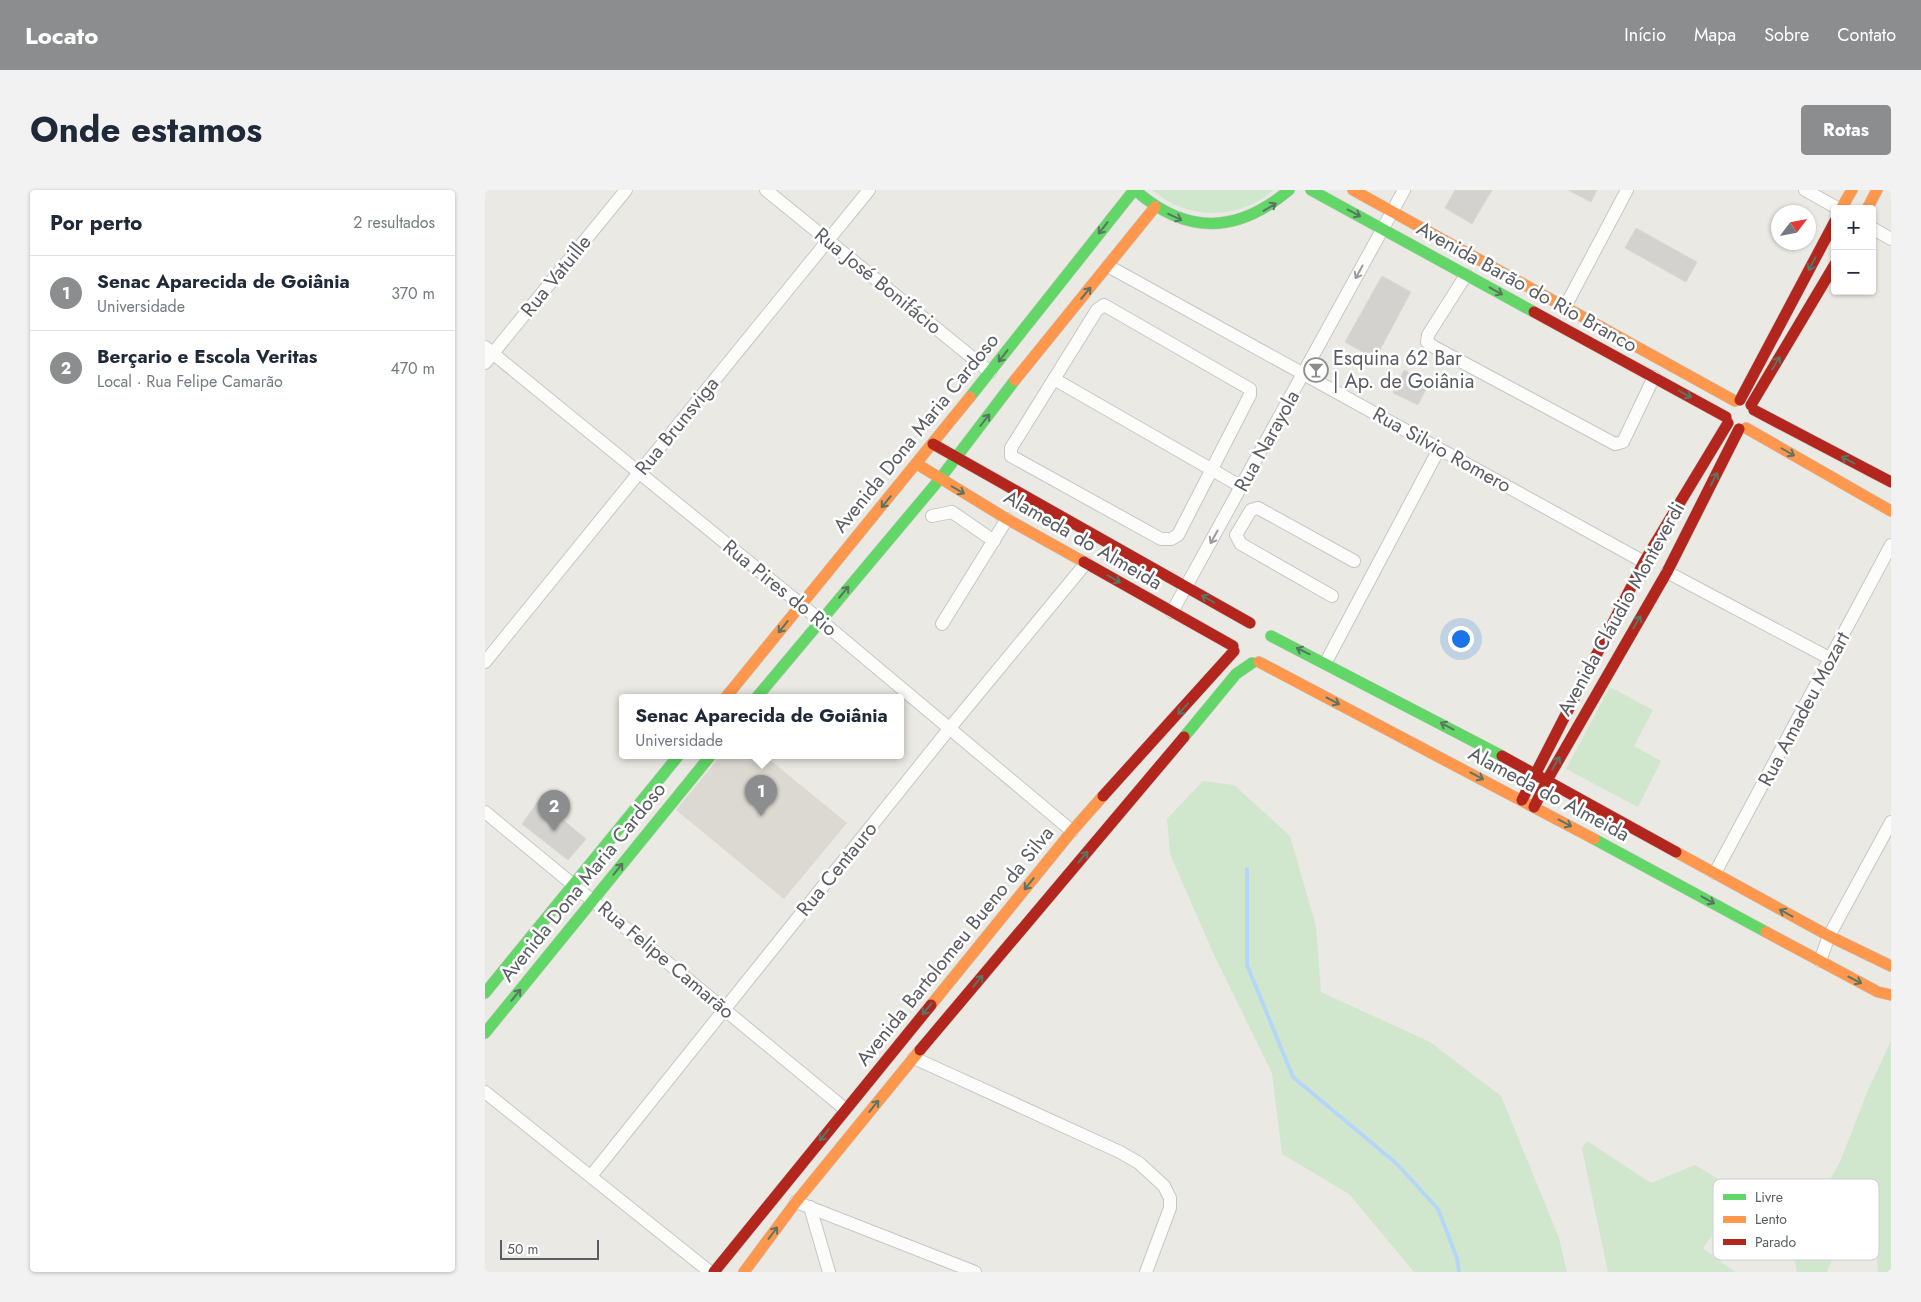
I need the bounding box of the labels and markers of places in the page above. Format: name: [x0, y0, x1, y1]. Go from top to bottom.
place label: Esquina 62 Bar | Ap. de Goiânia: [1333, 344, 1474, 396]
bar icon: Esquina 62 Bar | Ap. de Goiânia: [1303, 357, 1329, 383]
pin: 1: [745, 775, 777, 816]
pin: 2: [538, 790, 570, 831]

